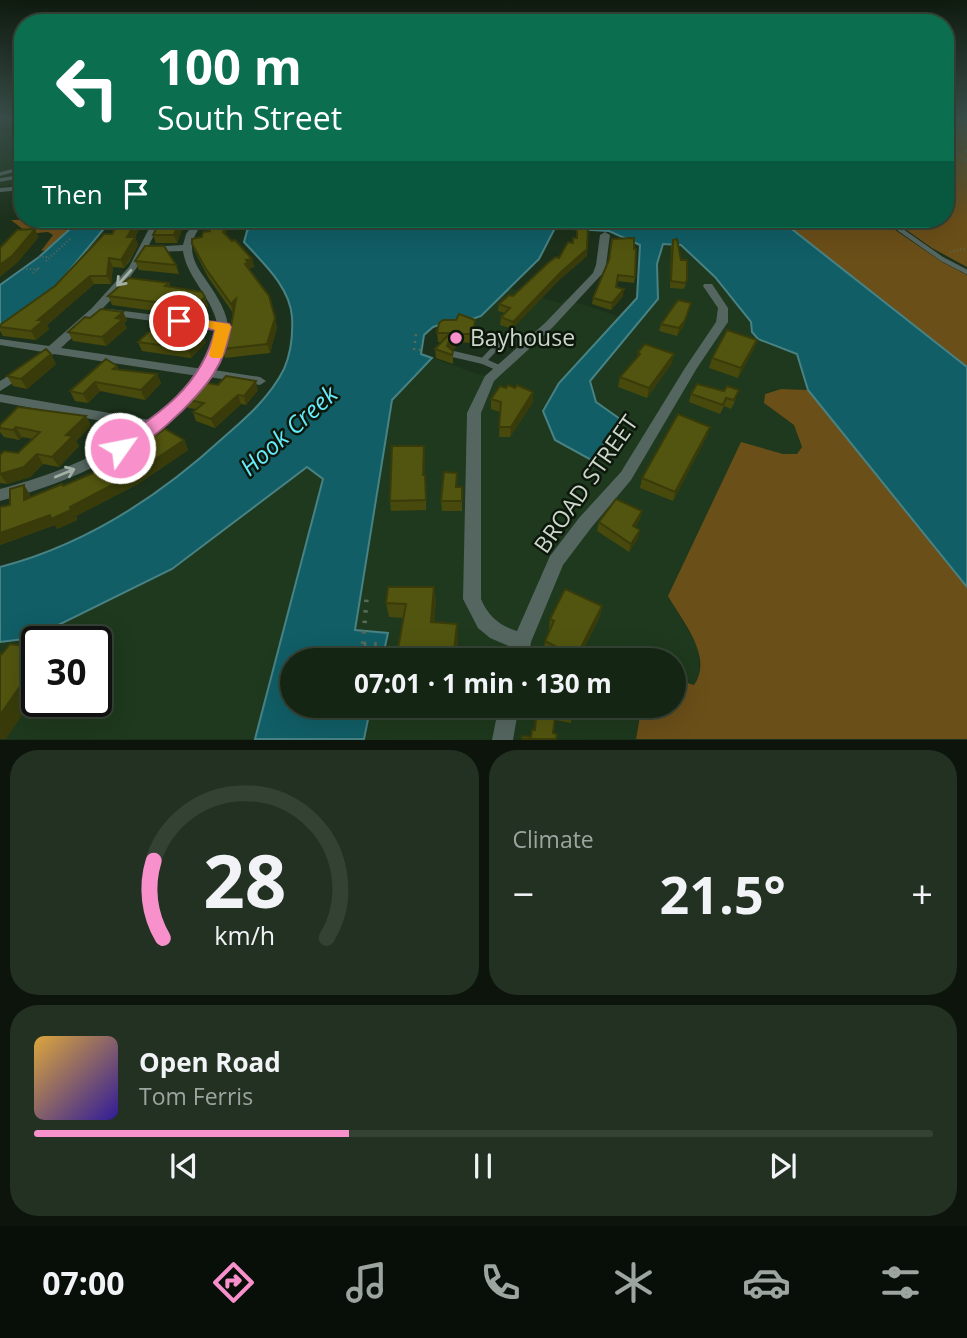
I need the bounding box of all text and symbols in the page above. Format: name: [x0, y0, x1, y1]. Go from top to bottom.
text: 100 m: [157, 33, 302, 99]
icon: left: [42, 42, 133, 133]
text: South Street: [157, 96, 342, 139]
icon: arrive: [117, 175, 155, 213]
text: Then: [42, 176, 103, 212]
one-way arrow: [117, 268, 133, 286]
pin: [149, 291, 209, 351]
icon: arrive: [160, 302, 198, 340]
place label: Bayhouse: [470, 321, 575, 353]
marker: Bayhouse: [448, 330, 464, 346]
water label: Hook Creek: [232, 376, 345, 482]
street label: BROAD STREET: [526, 408, 645, 559]
position arrow: [83, 411, 157, 485]
one-way arrow: [53, 466, 75, 479]
speed limit sign: 30: [21, 626, 112, 717]
text: 07:01 · 1 min · 130 m: [354, 665, 612, 701]
text: Climate: [513, 823, 594, 855]
text: 28: [203, 831, 286, 930]
text: 21.5°: [660, 858, 786, 929]
text: −: [513, 867, 534, 919]
text: +: [911, 867, 933, 919]
text: km/h: [214, 918, 275, 952]
text: Open Road: [139, 1044, 281, 1080]
text: Tom Ferris: [139, 1080, 253, 1112]
icon: previous: [165, 1147, 203, 1185]
icon: pause: [464, 1147, 502, 1185]
icon: next: [764, 1147, 802, 1185]
icon: directions: [209, 1258, 258, 1307]
icon: music: [342, 1258, 391, 1307]
icon: phone: [476, 1258, 525, 1307]
icon: climate: [609, 1258, 658, 1307]
icon: car: [742, 1258, 791, 1307]
icon: filters: [876, 1258, 925, 1307]
text: 07:00: [42, 1261, 125, 1304]

